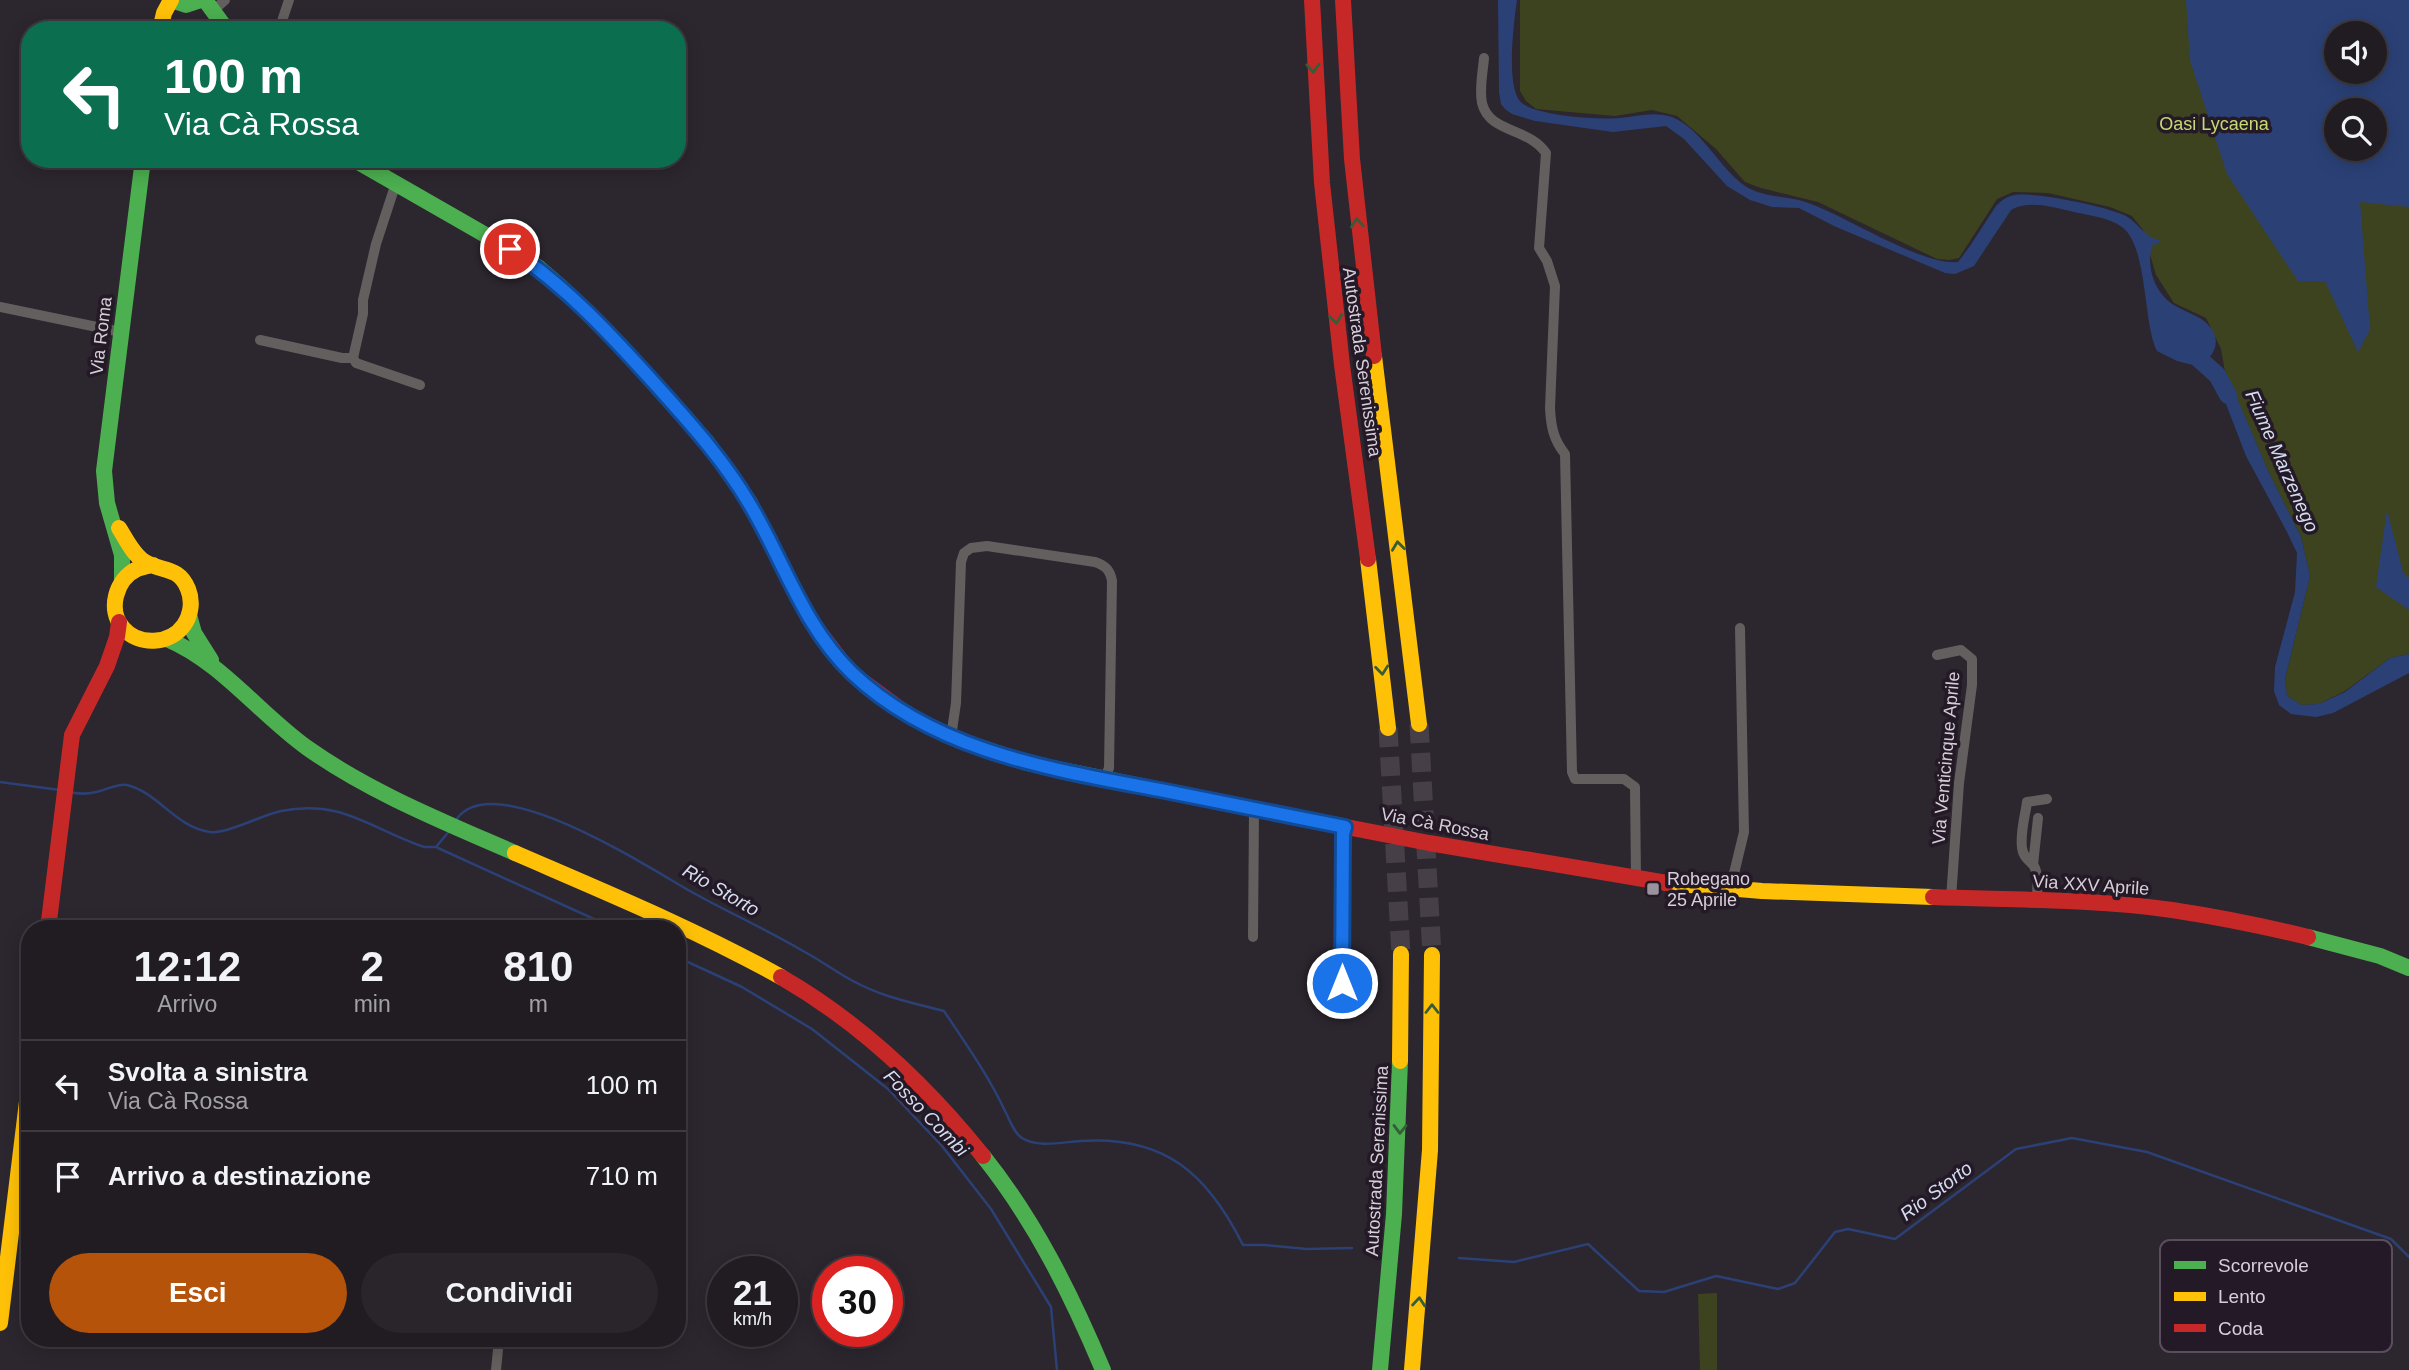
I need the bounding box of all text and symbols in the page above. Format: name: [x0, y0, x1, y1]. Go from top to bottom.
map controls: [2324, 21, 2387, 161]
button: sound: [2324, 21, 2387, 84]
icon: left: [49, 49, 140, 140]
text: 100 m: [164, 49, 303, 103]
one-way arrow: [1306, 63, 1321, 74]
button: search: [2324, 98, 2387, 161]
text: Via Cà Rossa: [164, 106, 359, 142]
park label: Oasi Lycaena: [2159, 114, 2270, 134]
one-way arrow: [1349, 217, 1364, 229]
pin: [480, 219, 540, 279]
icon: arrive: [491, 230, 529, 268]
street label: Autostrada Serenissima: [1339, 266, 1385, 459]
street label: Via Roma: [86, 295, 116, 376]
one-way arrow: [1329, 313, 1344, 325]
water label: Fiume Marzenego: [2241, 387, 2323, 535]
one-way arrow: [1391, 540, 1406, 552]
one-way arrow: [1375, 665, 1390, 676]
street label: Via Venticinque Aprile: [1928, 671, 1964, 845]
street label: Via Cà Rossa: [1379, 804, 1492, 844]
water label: Rio Storto: [679, 860, 763, 920]
place label: Robegano 25 Aprile: [1667, 869, 1750, 910]
street label: Via XXV Aprile: [2032, 871, 2150, 899]
marker: Robegano 25 Aprile: [1645, 881, 1661, 897]
text: 12:12: [134, 943, 241, 990]
text: 2: [360, 943, 384, 990]
text: 810: [503, 943, 573, 990]
position arrow: [1305, 946, 1379, 1020]
text: Arrivo: [157, 991, 217, 1017]
text: min: [354, 991, 391, 1017]
text: m: [529, 991, 548, 1017]
one-way arrow: [1424, 1003, 1440, 1014]
text: Svolta a sinistra: [108, 1057, 307, 1087]
street label: Autostrada Serenissima: [1362, 1064, 1392, 1257]
water label: Fosso Combi: [880, 1065, 973, 1161]
icon: left: [49, 1067, 87, 1105]
text: 100 m: [586, 1070, 658, 1100]
text: Via Cà Rossa: [108, 1088, 248, 1114]
one-way arrow: [1392, 1123, 1407, 1134]
water label: Rio Storto: [1896, 1157, 1976, 1225]
icon: arrive: [49, 1158, 87, 1196]
text: Arrivo a destinazione: [108, 1161, 371, 1191]
text: 710 m: [586, 1161, 658, 1191]
legend: [2160, 1240, 2392, 1352]
button: Esci: [49, 1253, 347, 1333]
button: Condividi: [361, 1253, 658, 1333]
text: Scorrevole: [2218, 1255, 2309, 1276]
speed limit sign: 30: [812, 1256, 903, 1347]
text: 21: [733, 1273, 772, 1312]
text: Lento: [2218, 1286, 2266, 1307]
one-way arrow: [1411, 1296, 1426, 1308]
text: km/h: [733, 1309, 772, 1329]
text: Coda: [2218, 1318, 2264, 1339]

